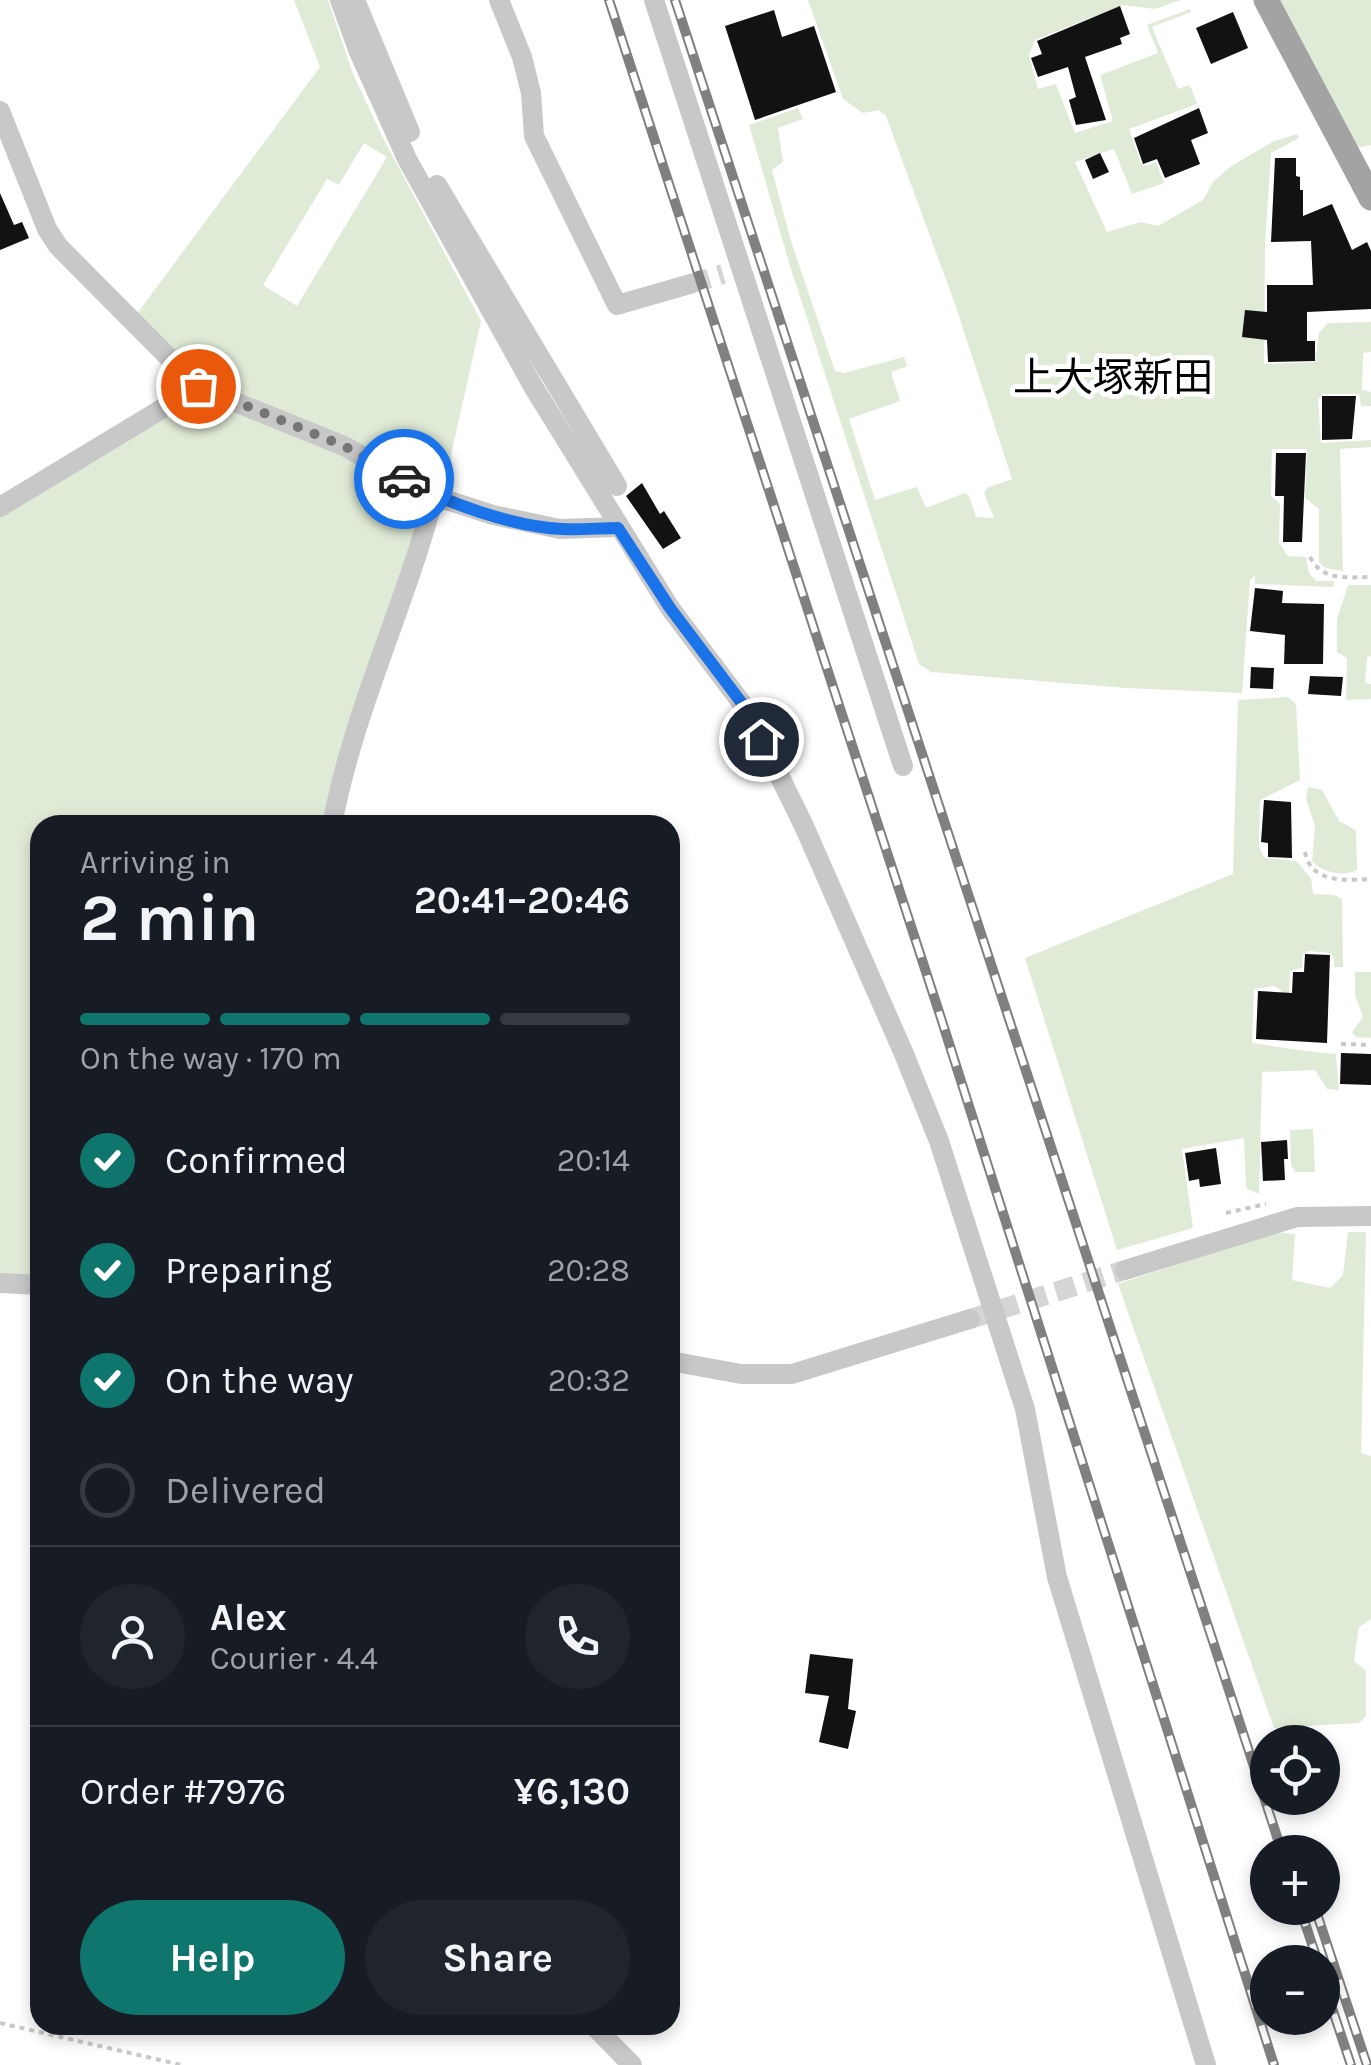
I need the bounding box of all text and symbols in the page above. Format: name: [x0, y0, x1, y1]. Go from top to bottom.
pin: [156, 344, 241, 429]
district label: 上大塚新田: [1013, 354, 1213, 401]
icon: bag: [171, 359, 226, 414]
courier: [354, 429, 454, 529]
icon: car: [377, 452, 432, 507]
pin: [719, 697, 804, 782]
icon: home: [734, 712, 789, 767]
text: Arriving in: [80, 844, 231, 881]
text: 20:41–20:46: [414, 878, 630, 923]
text: 2 min: [80, 880, 259, 956]
text: On the way · 170 m: [80, 1040, 342, 1077]
icon: check: [80, 1133, 135, 1188]
text: Confirmed: [165, 1138, 348, 1183]
text: 20:14: [557, 1142, 630, 1179]
icon: check: [80, 1243, 135, 1298]
text: Preparing: [165, 1248, 332, 1293]
text: 20:28: [547, 1252, 630, 1289]
icon: check: [80, 1353, 135, 1408]
text: On the way: [165, 1358, 353, 1403]
text: 20:32: [548, 1362, 630, 1399]
text: Delivered: [165, 1468, 326, 1513]
button: person: [80, 1584, 185, 1689]
button: phone: [525, 1584, 630, 1689]
text: Alex: [210, 1595, 287, 1640]
text: Courier · 4.4: [210, 1640, 378, 1677]
map controls: [1250, 1725, 1340, 2035]
button: locate: [1250, 1725, 1340, 1815]
text: Order #7976: [80, 1769, 286, 1814]
text: ¥6,130: [514, 1769, 630, 1814]
button: +: [1250, 1835, 1340, 1925]
button: Help: [80, 1900, 345, 2015]
button: Share: [365, 1900, 630, 2015]
button: −: [1250, 1945, 1340, 2035]

